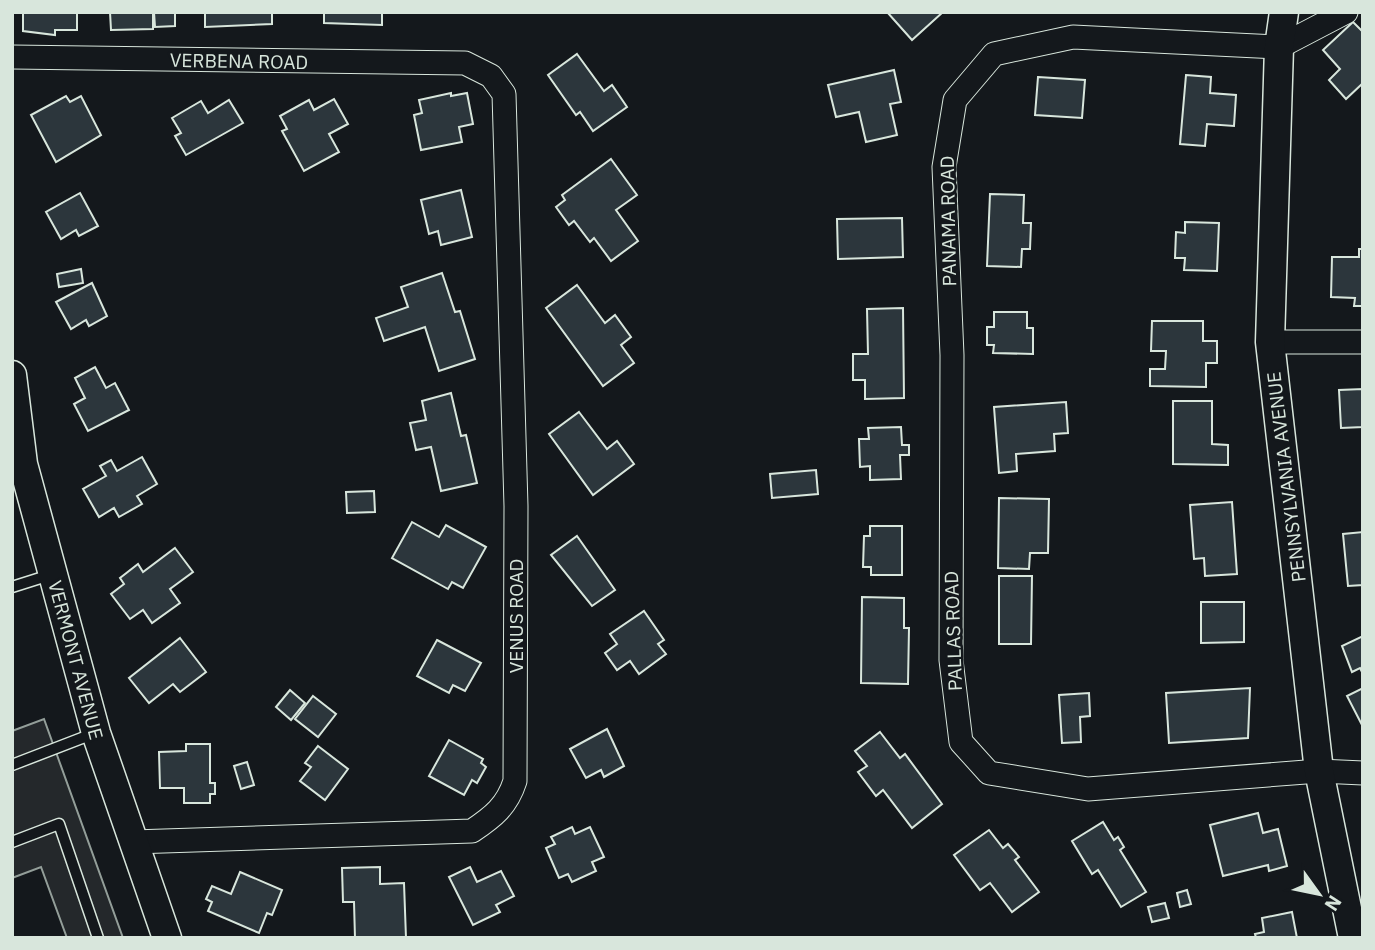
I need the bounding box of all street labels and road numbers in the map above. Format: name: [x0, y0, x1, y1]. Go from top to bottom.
street label: VERBENA ROAD: [170, 48, 308, 74]
street label: PANAMA ROAD: [935, 155, 961, 287]
street label: PENNSYLVANIA AVENUE: [1261, 370, 1311, 584]
street label: VENUS ROAD: [504, 559, 528, 673]
street label: PALLAS ROAD: [939, 571, 967, 691]
street label: VERMONT AVENUE: [43, 578, 109, 742]

